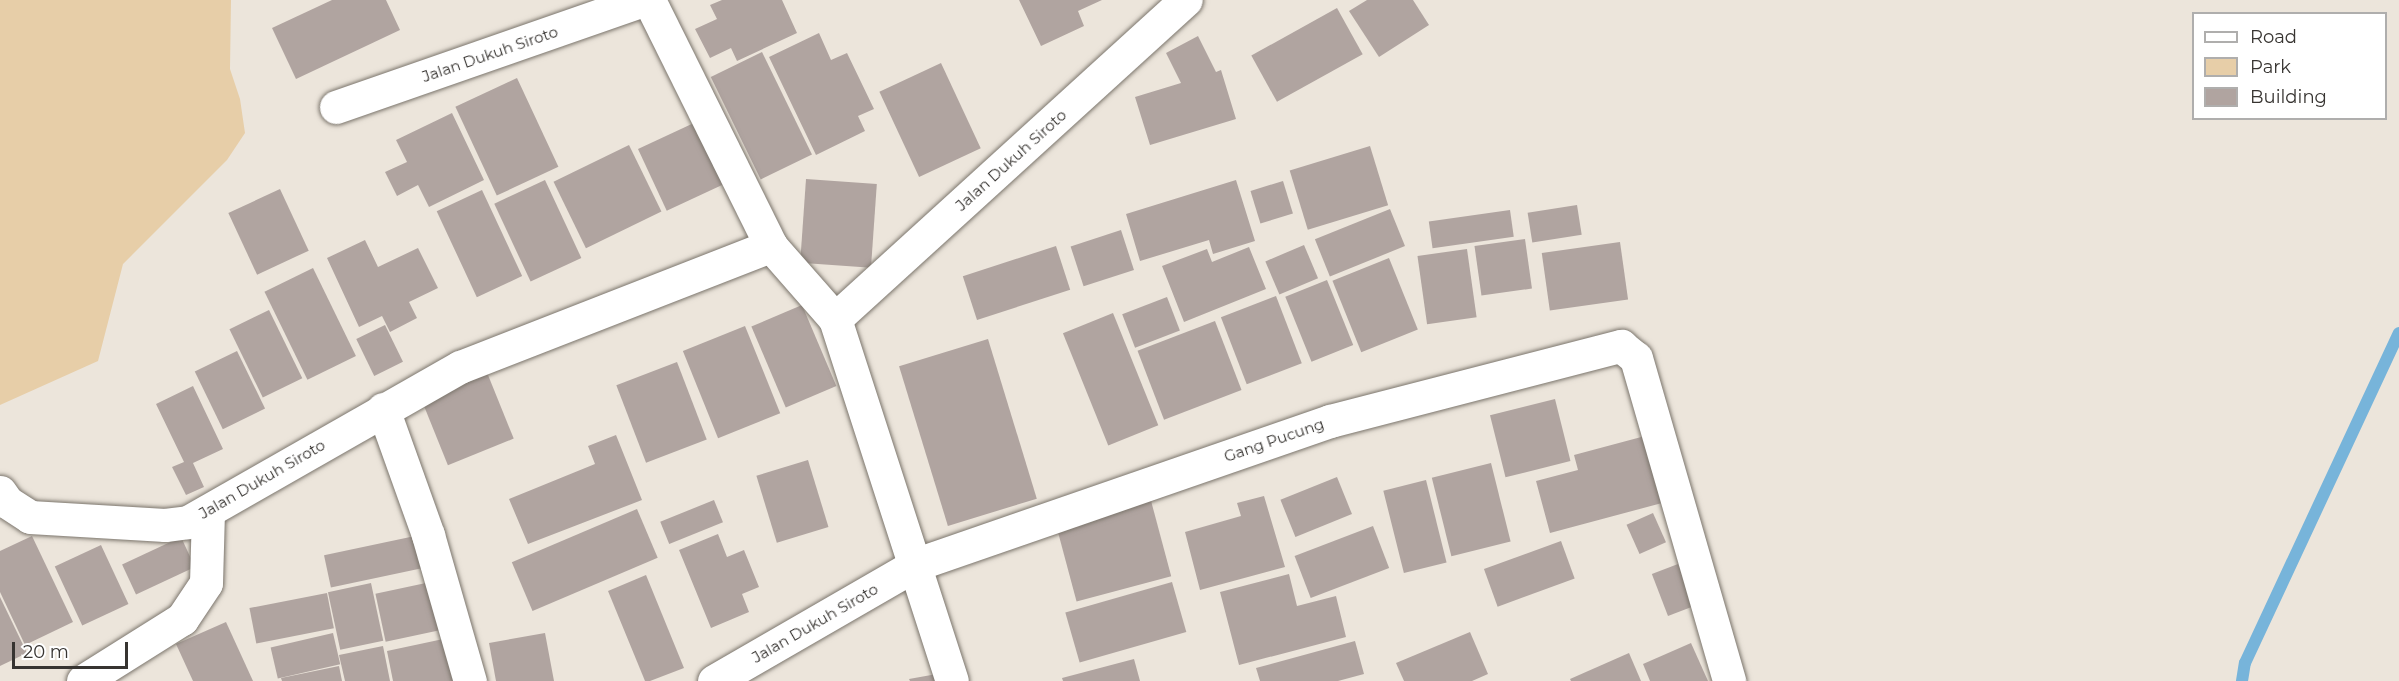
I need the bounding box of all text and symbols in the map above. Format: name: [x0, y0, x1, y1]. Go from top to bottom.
legend: [2192, 12, 2387, 120]
street label: Jalan Dukuh Siroto: [420, 22, 560, 86]
text: Road: [2250, 26, 2297, 48]
text: Park: [2250, 56, 2291, 78]
text: Building: [2250, 86, 2327, 108]
street label: Jalan Dukuh Siroto: [952, 106, 1070, 214]
street label: Gang Pucung: [1222, 414, 1326, 466]
street label: Jalan Dukuh Siroto: [196, 436, 328, 522]
street label: Jalan Dukuh Siroto: [749, 580, 881, 666]
scale bar: [15, 630, 130, 668]
text: 20 m: [23, 641, 69, 663]

